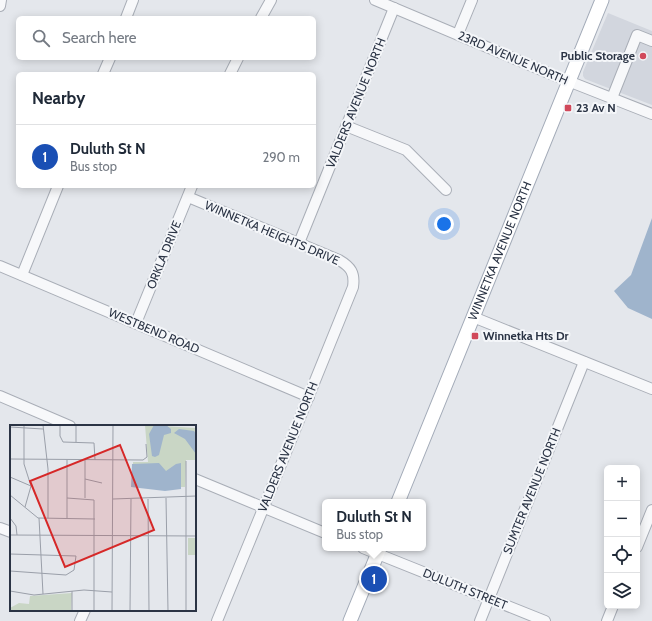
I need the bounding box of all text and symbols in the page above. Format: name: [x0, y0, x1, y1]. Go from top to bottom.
search box: [16, 16, 316, 60]
icon: search: [30, 27, 52, 49]
street label: 23RD AVENUE NORTH: [456, 28, 571, 88]
text: Search here: [62, 29, 137, 47]
street label: VALDERS AVENUE NORTH: [322, 35, 389, 170]
place label: Public Storage: [560, 48, 635, 63]
marker: Public Storage: [638, 51, 648, 61]
text: Nearby: [32, 88, 85, 108]
place label: 23 Av N: [576, 100, 616, 115]
marker: 23 Av N: [563, 103, 573, 113]
text: Duluth St N: [70, 140, 146, 158]
text: 1: [43, 149, 47, 165]
text: 290 m: [262, 149, 300, 165]
text: Bus stop: [70, 158, 117, 174]
street label: WINNETKA AVENUE NORTH: [465, 179, 534, 322]
street label: WINNETKA HEIGHTS DRIVE: [203, 197, 342, 268]
your location: [434, 214, 454, 234]
street label: ORKLA DRIVE: [143, 218, 184, 291]
street label: WESTBEND ROAD: [106, 305, 202, 357]
place label: Winnetka Hts Dr: [483, 328, 568, 343]
marker: Winnetka Hts Dr: [470, 331, 480, 341]
street label: VALDERS AVENUE NORTH: [254, 379, 321, 514]
inset map: [10, 425, 196, 611]
street label: SUMTER AVENUE NORTH: [499, 425, 564, 556]
map controls: [604, 465, 640, 609]
button: +: [604, 465, 640, 501]
popup: [322, 499, 426, 551]
button: −: [604, 501, 640, 537]
text: Duluth St N: [336, 508, 412, 526]
text: Bus stop: [336, 526, 383, 542]
button: locate: [604, 537, 640, 573]
pin: 1: [361, 564, 387, 594]
street label: DULUTH STREET: [421, 565, 510, 613]
button: layers: [604, 573, 640, 609]

